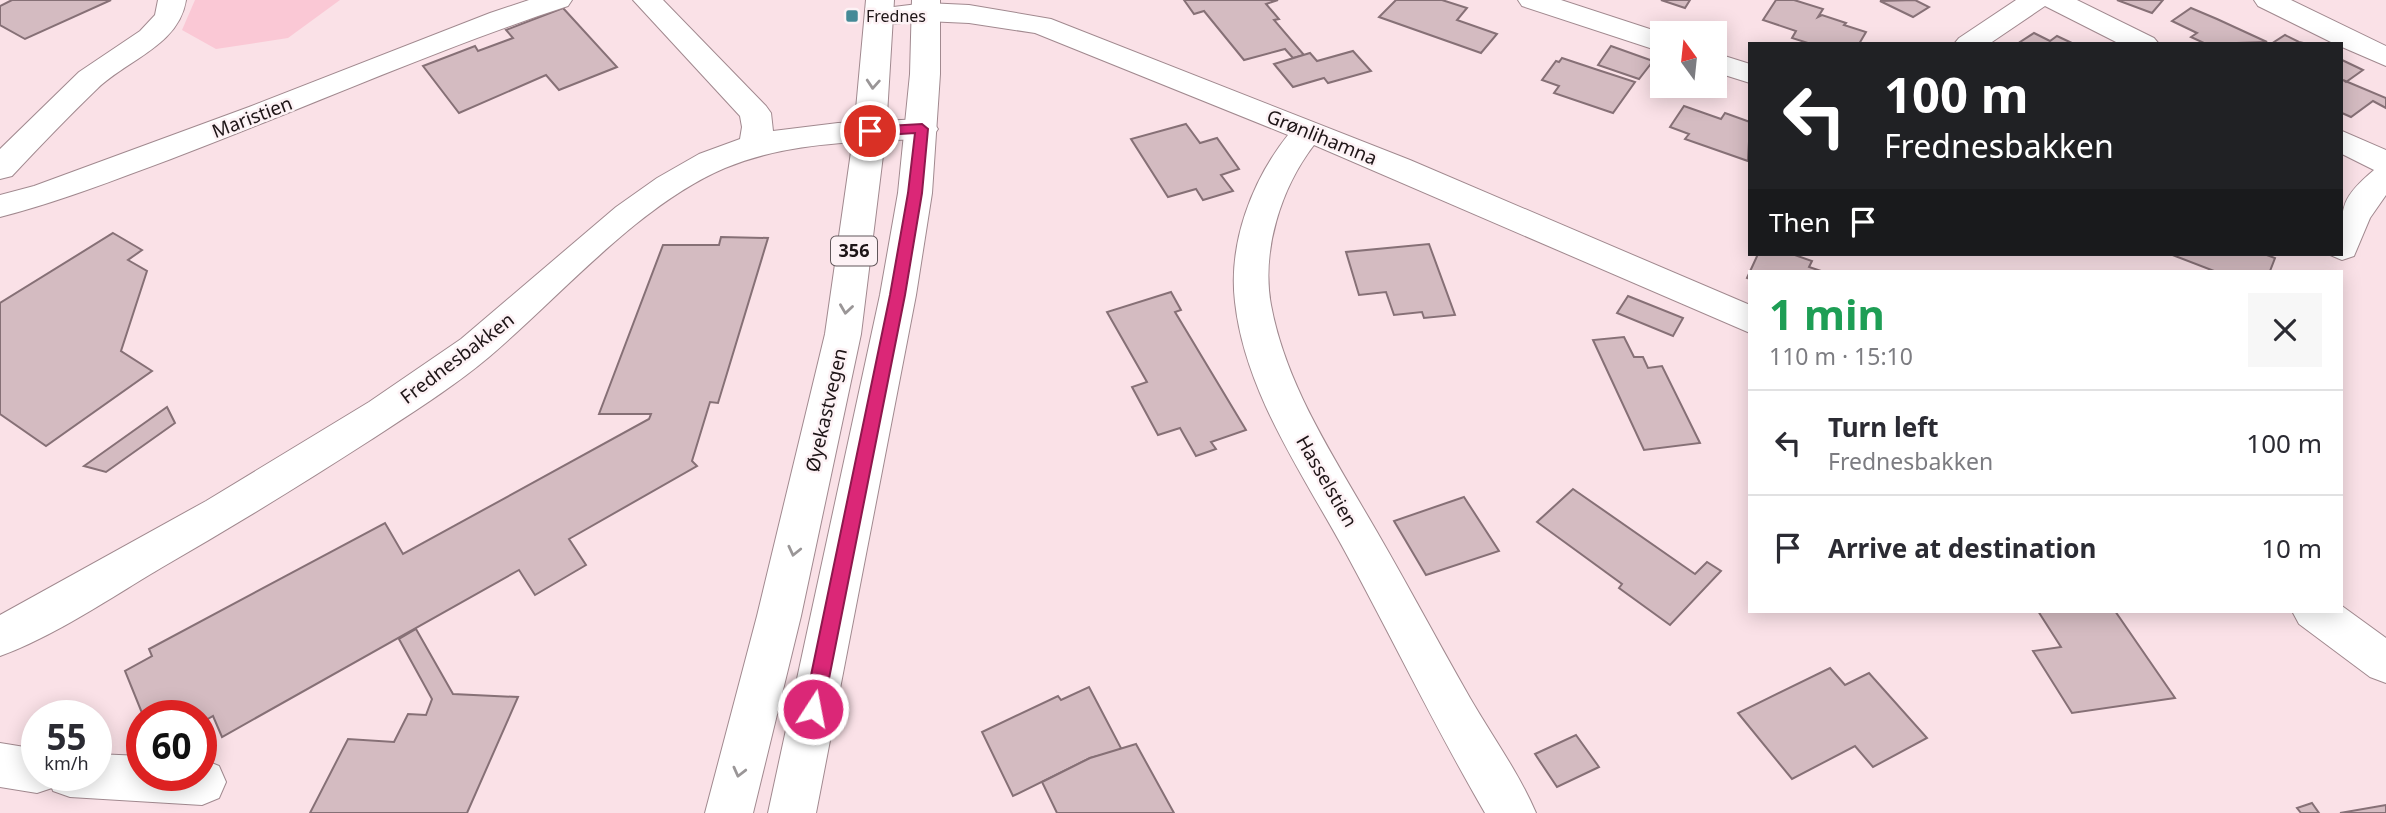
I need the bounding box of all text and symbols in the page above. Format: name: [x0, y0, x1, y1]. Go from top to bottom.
place label: Frednes: [866, 5, 926, 27]
marker: Frednes: [844, 8, 860, 24]
north arrow: [1650, 21, 1727, 98]
map controls: [1650, 21, 1727, 98]
text: 100 m: [1884, 61, 2029, 127]
icon: left: [1769, 70, 1860, 161]
one-way arrow: [866, 78, 881, 89]
street label: Maristien: [208, 90, 296, 144]
pin: [840, 101, 900, 161]
street label: Grønlihamna: [1263, 103, 1381, 171]
icon: arrive: [851, 112, 889, 150]
text: Frednesbakken: [1884, 124, 2114, 167]
icon: arrive: [1844, 203, 1882, 241]
text: Then: [1769, 204, 1830, 240]
road number: 356: [831, 236, 877, 265]
text: 1 min: [1769, 285, 1885, 342]
button: close: [2248, 293, 2322, 367]
one-way arrow: [839, 304, 854, 315]
street label: Frednesbakken: [395, 307, 519, 409]
text: 110 m · 15:10: [1769, 340, 1913, 372]
street label: Øyekastvegen: [799, 345, 853, 475]
text: Turn left: [1828, 409, 1939, 445]
icon: left: [1769, 424, 1807, 462]
text: 100 m: [2246, 425, 2322, 461]
street label: Hasselstien: [1290, 430, 1364, 532]
text: Frednesbakken: [1828, 445, 1993, 477]
icon: arrive: [1769, 529, 1807, 567]
text: Arrive at destination: [1828, 530, 2097, 566]
text: 10 m: [2261, 530, 2322, 566]
one-way arrow: [788, 545, 802, 557]
position arrow: [776, 672, 850, 746]
speed limit sign: 60: [126, 700, 217, 791]
text: 55: [46, 713, 87, 760]
text: km/h: [44, 751, 89, 775]
one-way arrow: [733, 765, 747, 777]

